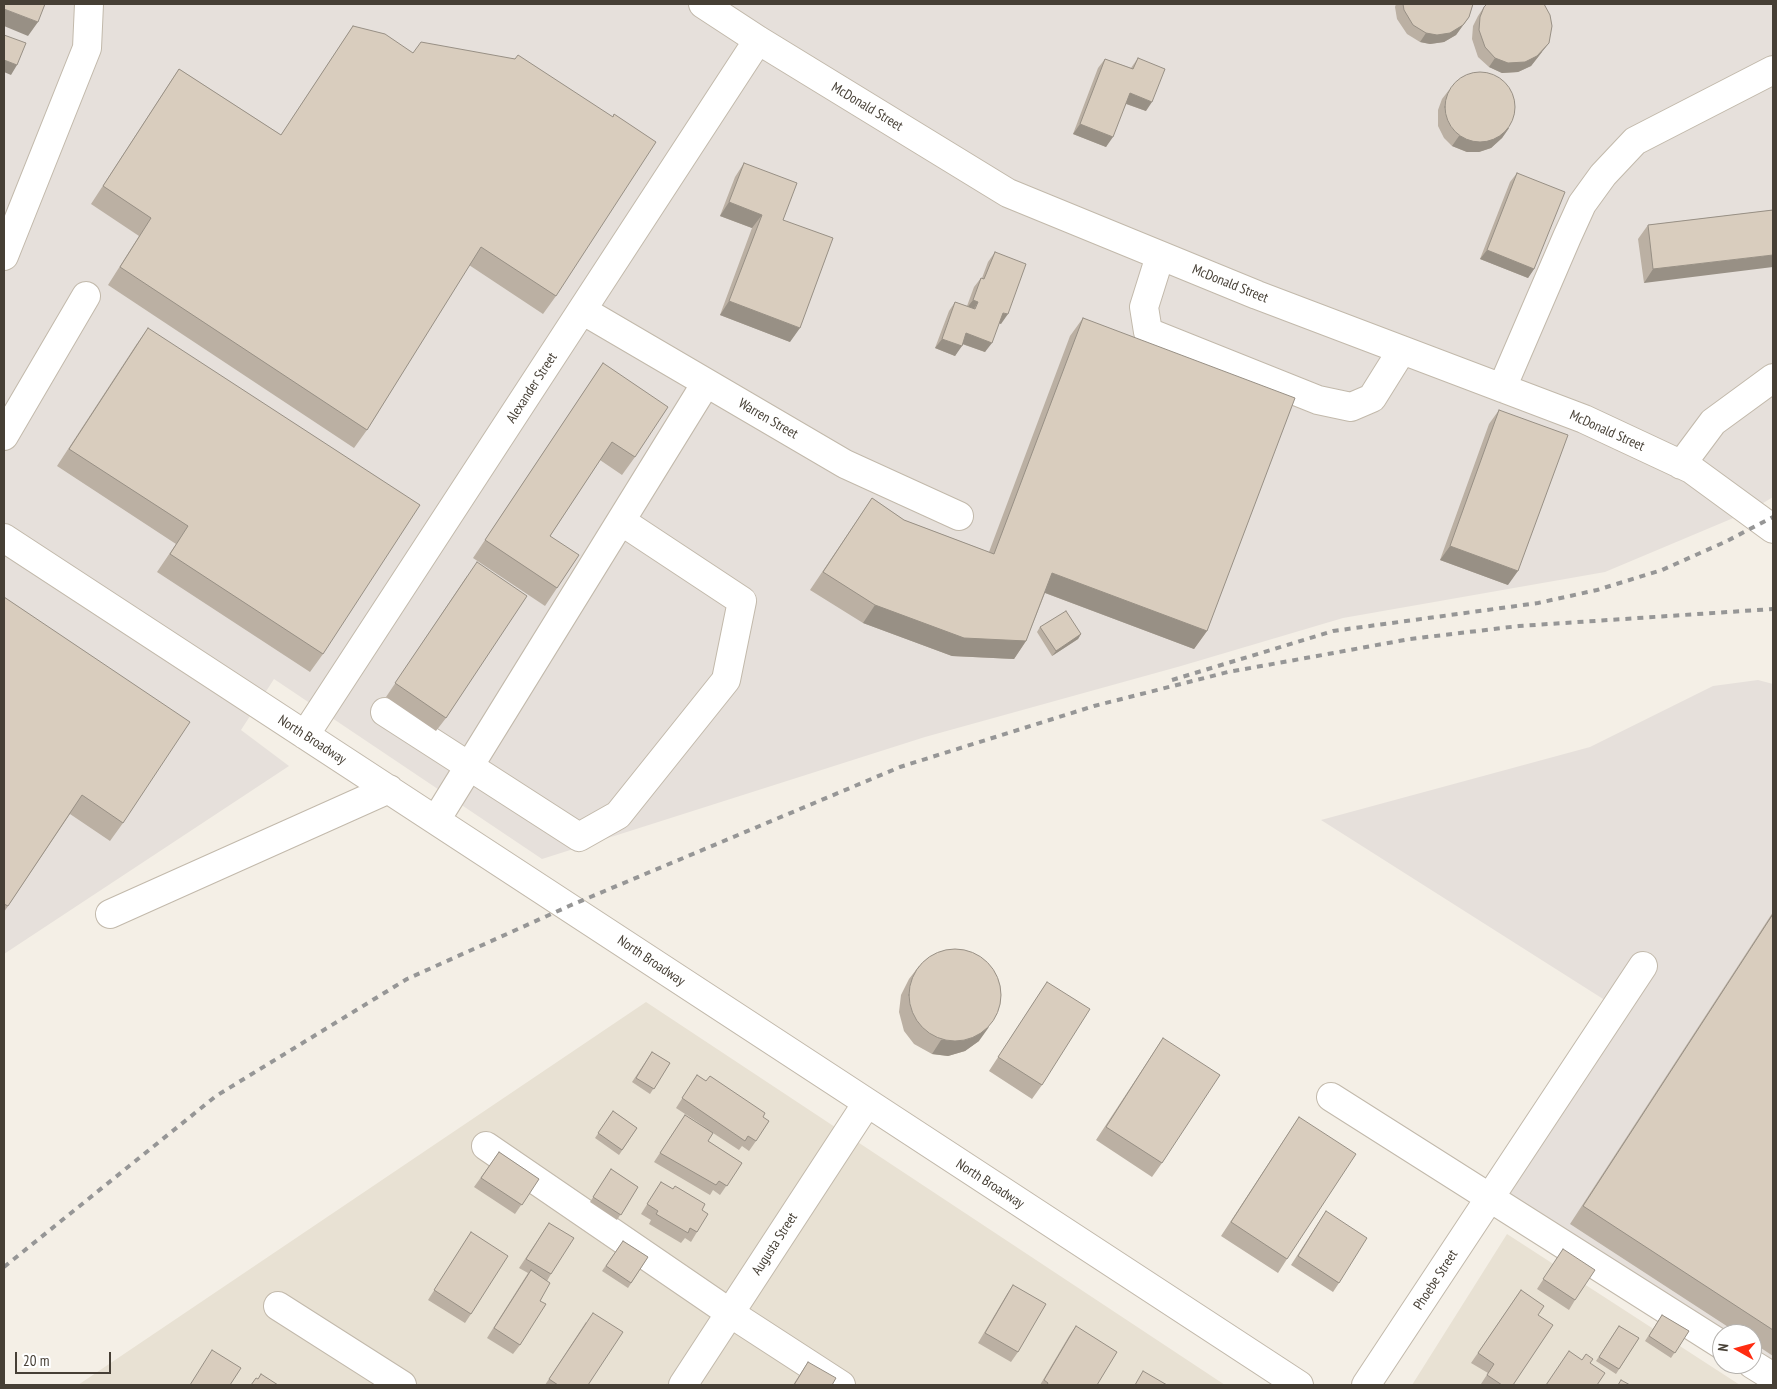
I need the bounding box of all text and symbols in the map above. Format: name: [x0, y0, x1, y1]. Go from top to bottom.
street label: McDonald Street: [828, 79, 906, 135]
street label: McDonald Street: [1190, 261, 1270, 307]
street label: Alexander Street: [503, 350, 561, 426]
street label: Warren Street: [735, 395, 801, 443]
street label: McDonald Street: [1567, 407, 1647, 455]
street label: North Broadway: [275, 712, 349, 768]
street label: North Broadway: [614, 932, 688, 990]
street label: North Broadway: [953, 1156, 1027, 1212]
street label: Augusta Street: [749, 1210, 801, 1278]
street label: Phoebe Street: [1410, 1247, 1462, 1313]
north arrow: [1712, 1324, 1762, 1374]
scale bar: [18, 1342, 114, 1374]
text: N: [1714, 1342, 1732, 1352]
text: 20 m: [23, 1351, 49, 1370]

